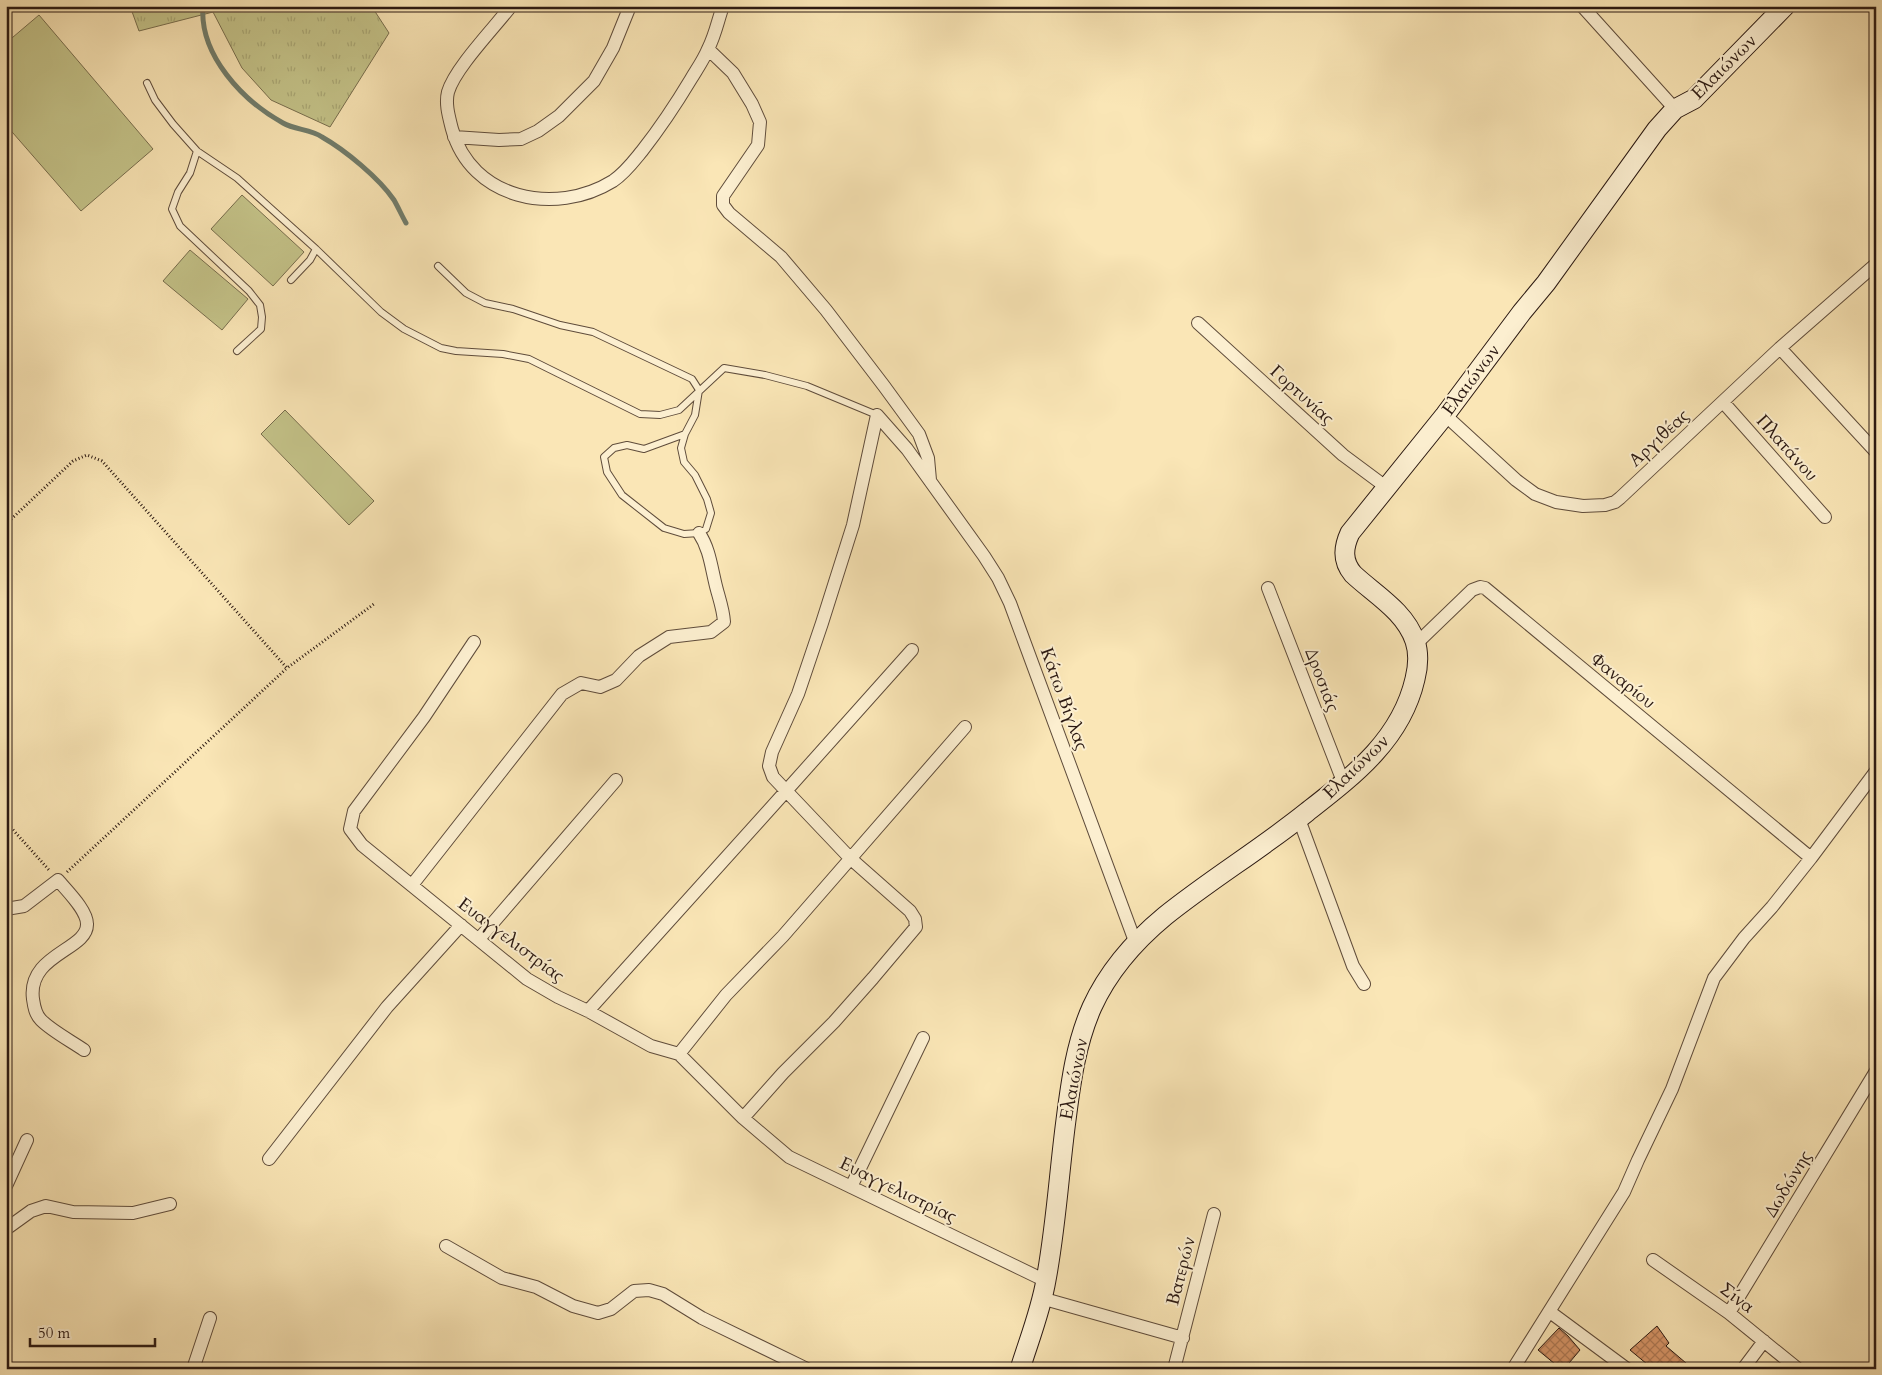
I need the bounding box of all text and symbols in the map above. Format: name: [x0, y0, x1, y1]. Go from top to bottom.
street label: Ελαιώνων: [1686, 29, 1762, 105]
street label: Ελαιώνων: [1436, 339, 1506, 421]
street label: Γορτυνίας: [1264, 359, 1340, 431]
street label: Αργιθέας: [1623, 403, 1695, 473]
street label: Πλατάνου: [1750, 409, 1824, 487]
street label: Κάτω Βίγλας: [1034, 644, 1094, 754]
street label: Δροσιάς: [1298, 645, 1346, 716]
street label: Φαναρίου: [1585, 647, 1661, 715]
street label: Ελαιώνων: [1318, 729, 1395, 805]
street label: Ευαγγελιστρίας: [453, 892, 570, 988]
street label: Ελαιώνων: [1054, 1036, 1094, 1122]
street label: Δωδώνης: [1758, 1146, 1818, 1222]
street label: Ευαγγελιστρίας: [835, 1151, 961, 1229]
street label: Βατερών: [1160, 1234, 1202, 1308]
street label: Σίνα: [1715, 1277, 1759, 1319]
scale bar: [30, 1315, 155, 1347]
text: 50 m: [38, 1323, 70, 1343]

